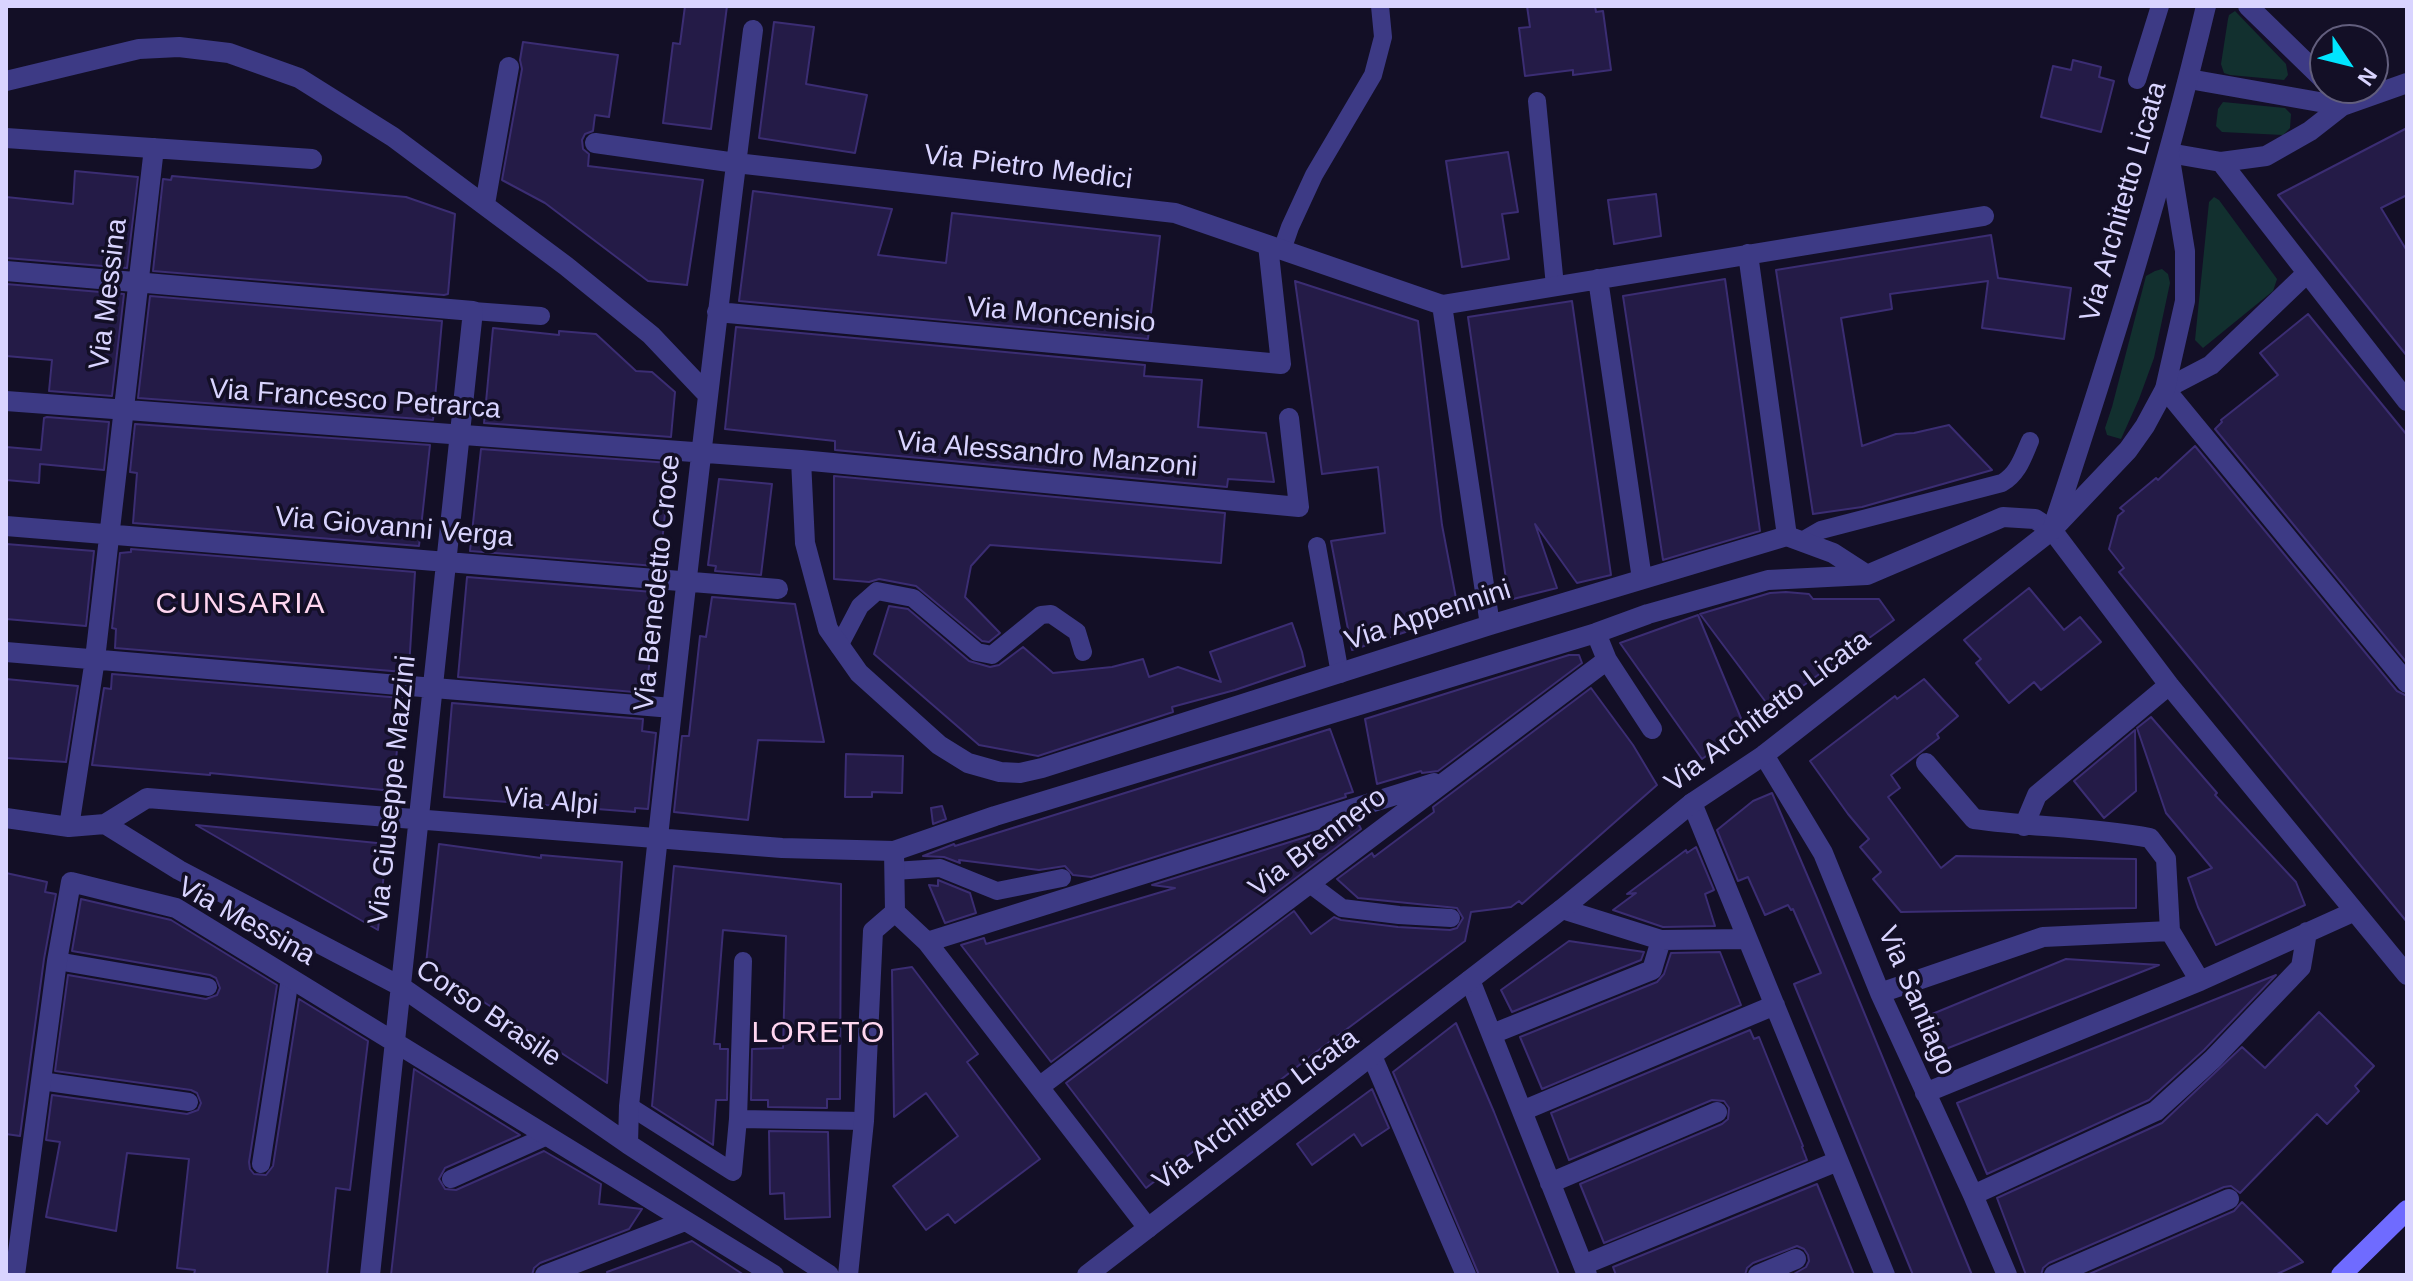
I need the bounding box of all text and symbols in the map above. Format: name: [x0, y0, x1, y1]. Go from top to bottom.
north arrow: [2309, 24, 2389, 104]
text: N: [2353, 63, 2382, 91]
street label: Via Architetto Licata: [2074, 78, 2174, 326]
street label: Via Pietro Medici: [922, 139, 1134, 197]
street label: Via Messina: [83, 217, 135, 371]
street label: Via Moncenisio: [965, 291, 1157, 341]
street label: Via Francesco Petrarca: [208, 373, 502, 427]
street label: Via Alessandro Manzoni: [895, 425, 1199, 485]
street label: Via Benedetto Croce: [628, 453, 688, 713]
street label: Via Giovanni Verga: [273, 501, 515, 555]
street label: Via Appennini: [1341, 573, 1515, 659]
district label: CUNSARIA: [155, 587, 327, 623]
street label: Via Architetto Licata: [1659, 624, 1877, 800]
street label: Via Giuseppe Mazzini: [362, 654, 424, 926]
street label: Via Alpi: [502, 781, 600, 823]
street label: Via Brennero: [1243, 781, 1393, 905]
street label: Via Messina: [171, 870, 321, 974]
street label: Via Santiago: [1870, 922, 1962, 1080]
street label: Corso Brasile: [409, 953, 567, 1075]
district label: LORETO: [752, 1016, 886, 1052]
street label: Via Architetto Licata: [1147, 1022, 1365, 1198]

